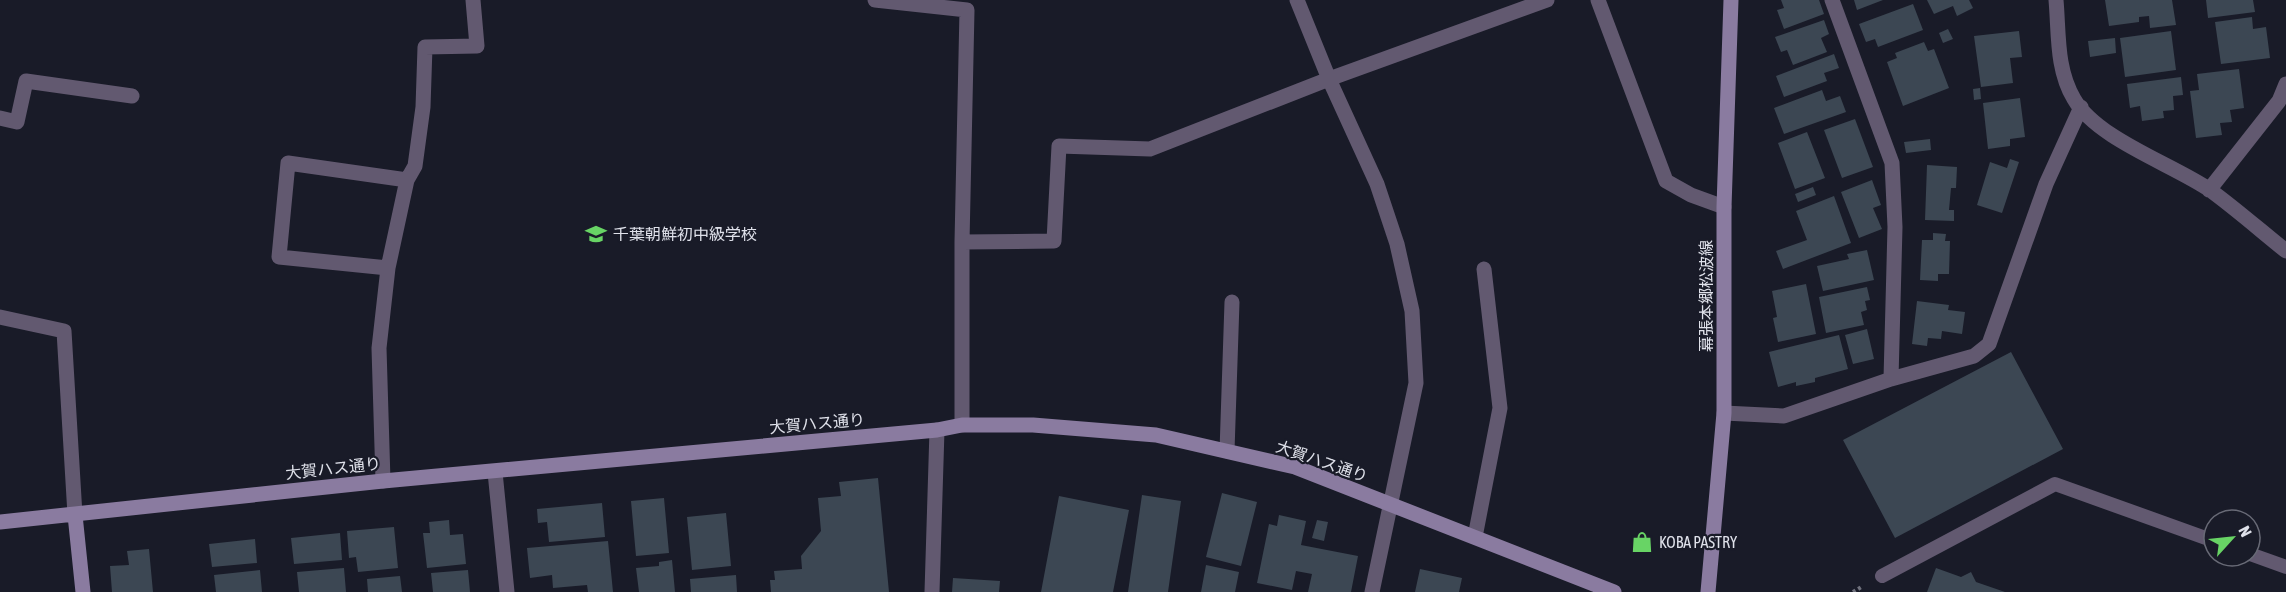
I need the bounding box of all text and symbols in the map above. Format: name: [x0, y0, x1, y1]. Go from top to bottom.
school or university icon: 千葉朝鮮初中級学校: [584, 222, 608, 246]
place label: 千葉朝鮮初中級学校: [613, 225, 757, 243]
street label: 幕張本郷松波線: [1697, 240, 1715, 352]
street label: 大賀ハス通り: [768, 410, 866, 436]
street label: 大賀ハス通り: [1274, 437, 1370, 485]
street label: 大賀ハス通り: [284, 454, 382, 482]
north arrow: [2202, 508, 2262, 568]
text: N: [2235, 523, 2256, 539]
shop icon: KOBA PASTRY: [1630, 530, 1654, 554]
place label: KOBA PASTRY: [1659, 533, 1738, 551]

